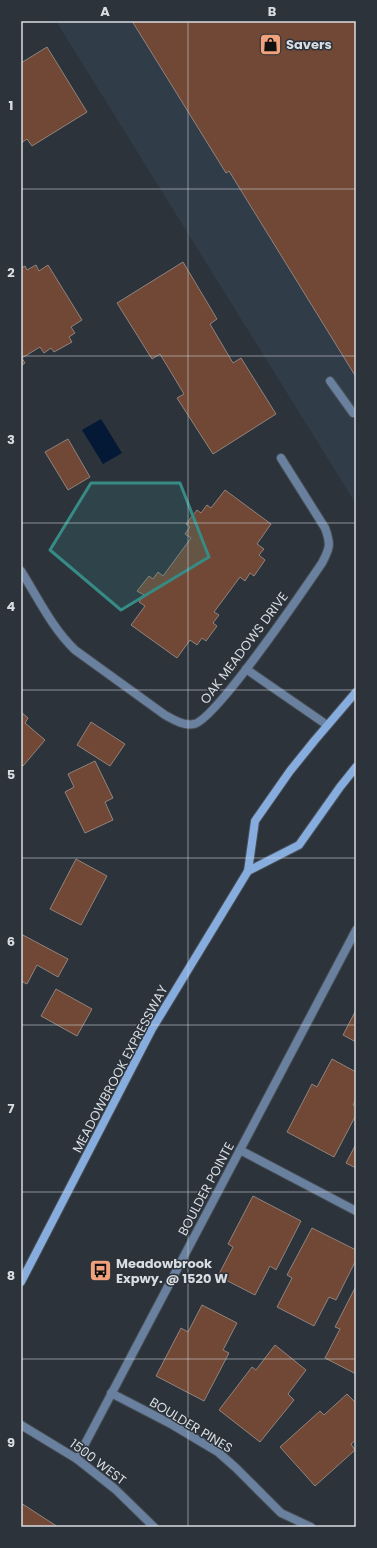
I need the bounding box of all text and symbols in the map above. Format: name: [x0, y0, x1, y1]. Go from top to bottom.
text: A: [100, 2, 110, 21]
text: B: [268, 2, 277, 21]
shop icon: Savers: [257, 31, 283, 57]
place label: Savers: [286, 35, 332, 54]
text: 1: [9, 96, 13, 115]
text: 2: [7, 263, 15, 282]
text: 3: [7, 430, 15, 449]
street label: OAK MEADOWS DRIVE: [196, 588, 292, 708]
text: 4: [7, 597, 16, 616]
text: 5: [7, 765, 15, 784]
text: 6: [7, 932, 15, 951]
street label: MEADOWBROOK EXPRESSWAY: [68, 981, 173, 1156]
text: 7: [8, 1099, 15, 1118]
street label: BOULDER POINTE: [173, 1139, 239, 1239]
place label: Meadowbrook Expwy. @ 1520 W: [116, 1254, 228, 1288]
bus stop icon: Meadowbrook Expwy. @ 1520 W: [87, 1257, 113, 1283]
text: 8: [7, 1266, 15, 1285]
street label: BOULDER PINES: [146, 1393, 236, 1457]
text: 9: [7, 1433, 15, 1452]
street label: 1500 WEST: [66, 1435, 130, 1489]

